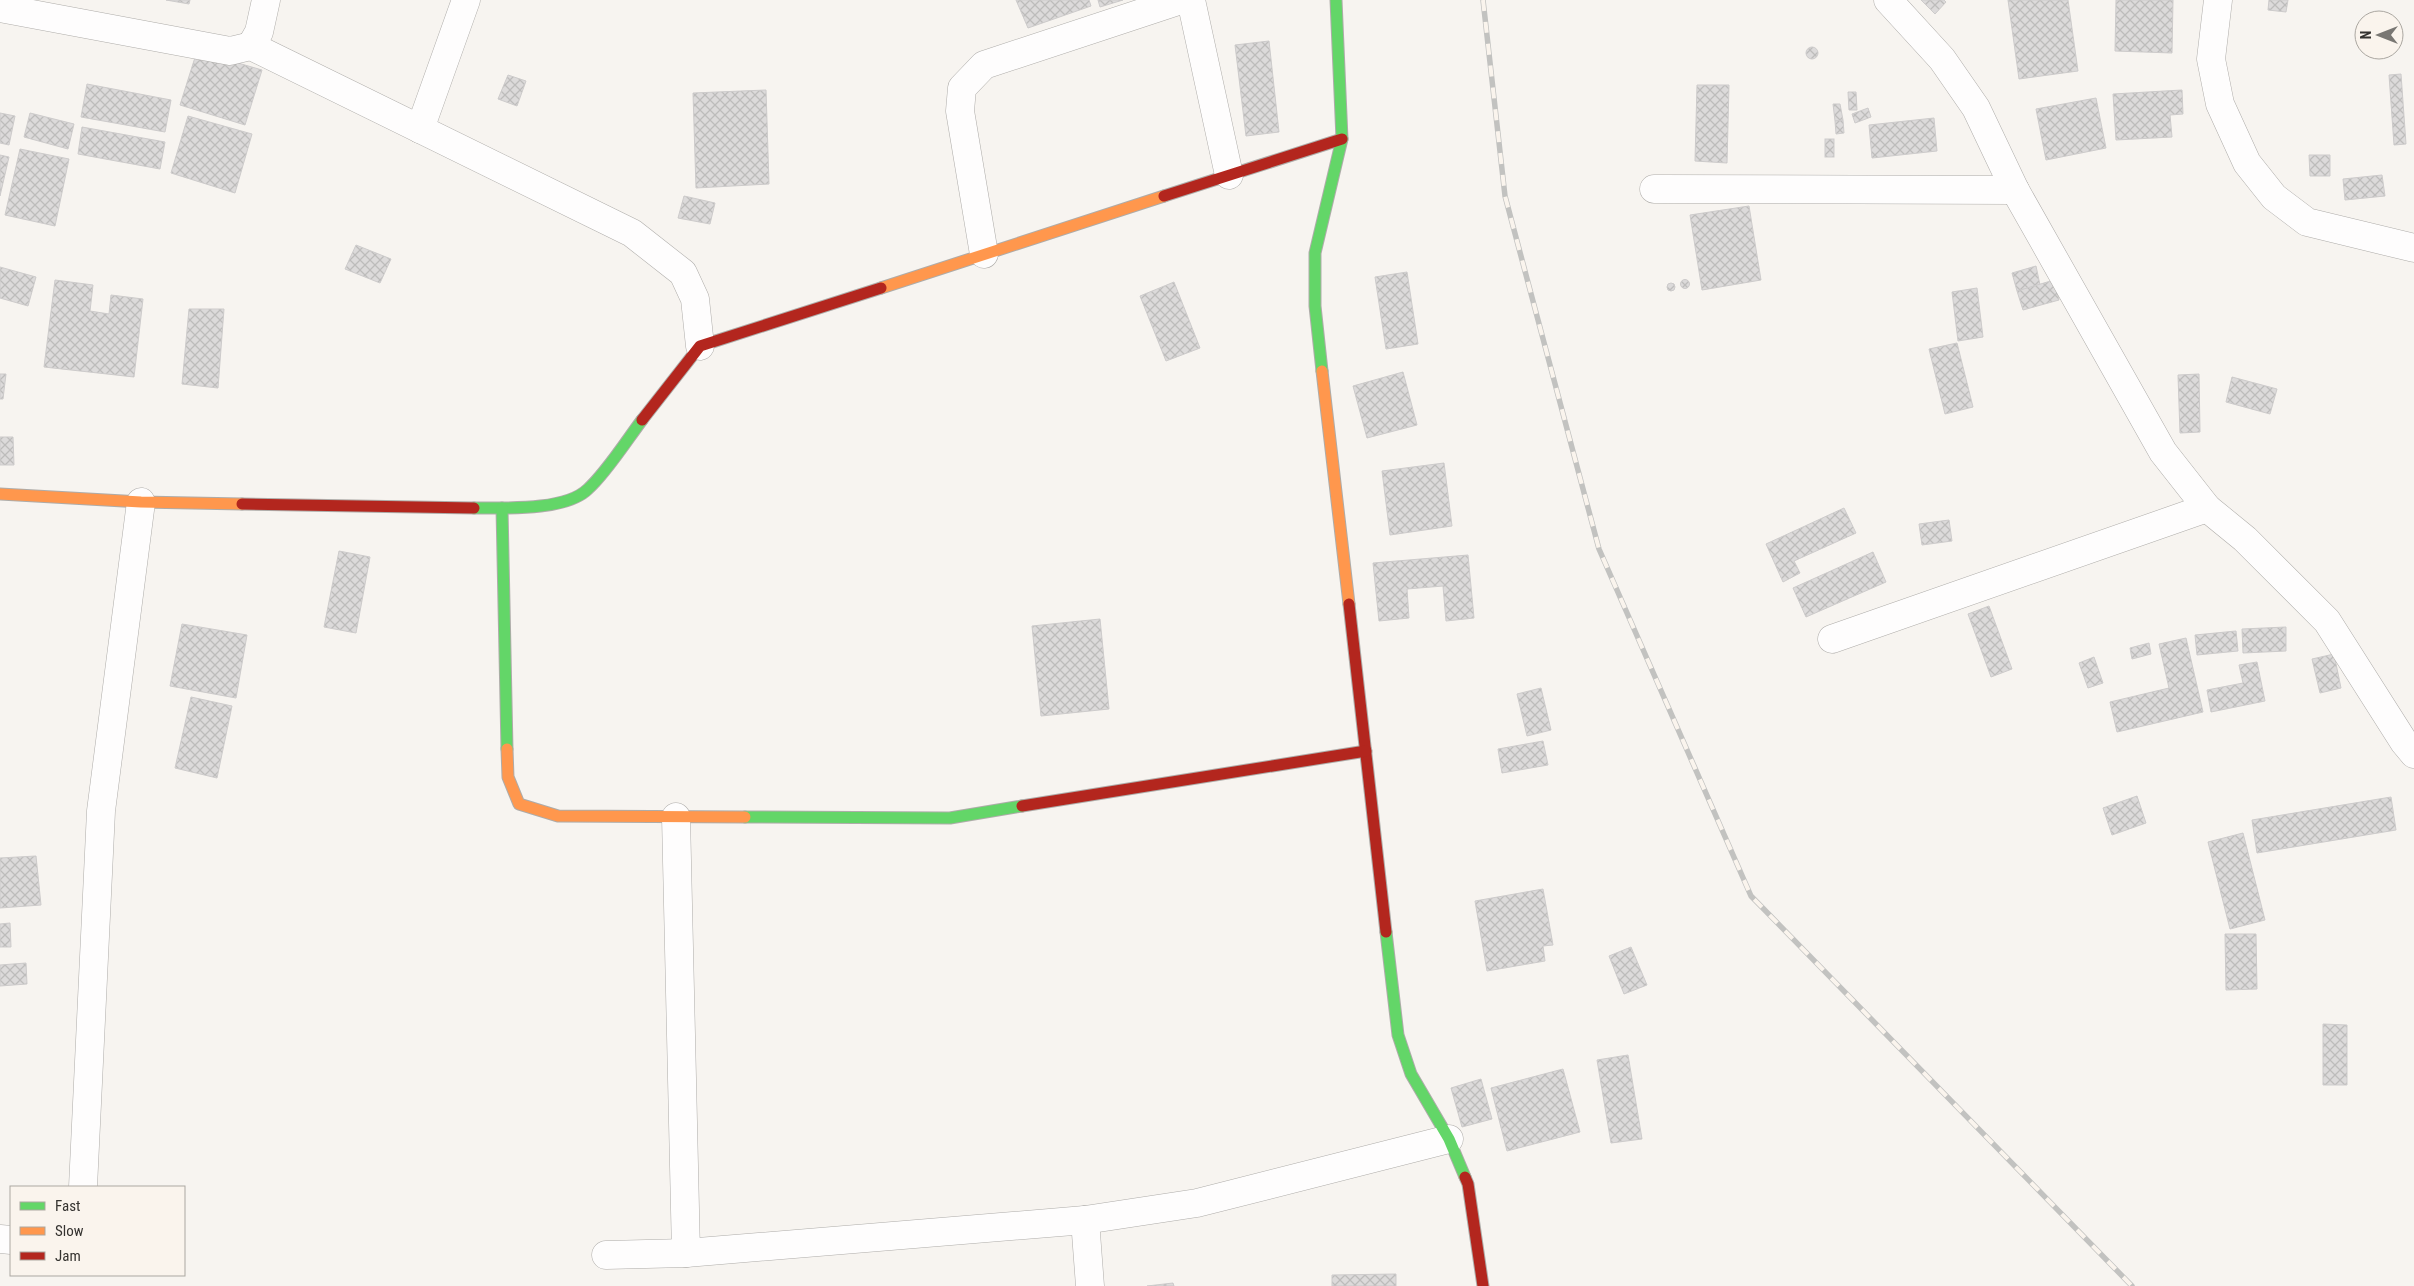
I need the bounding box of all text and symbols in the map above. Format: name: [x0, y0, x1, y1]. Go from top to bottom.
north arrow: [2354, 10, 2404, 60]
text: N: [2358, 31, 2374, 39]
legend: [10, 1186, 185, 1276]
text: Fast: [55, 1197, 80, 1215]
text: Slow: [55, 1222, 84, 1240]
text: Jam: [55, 1247, 81, 1265]

